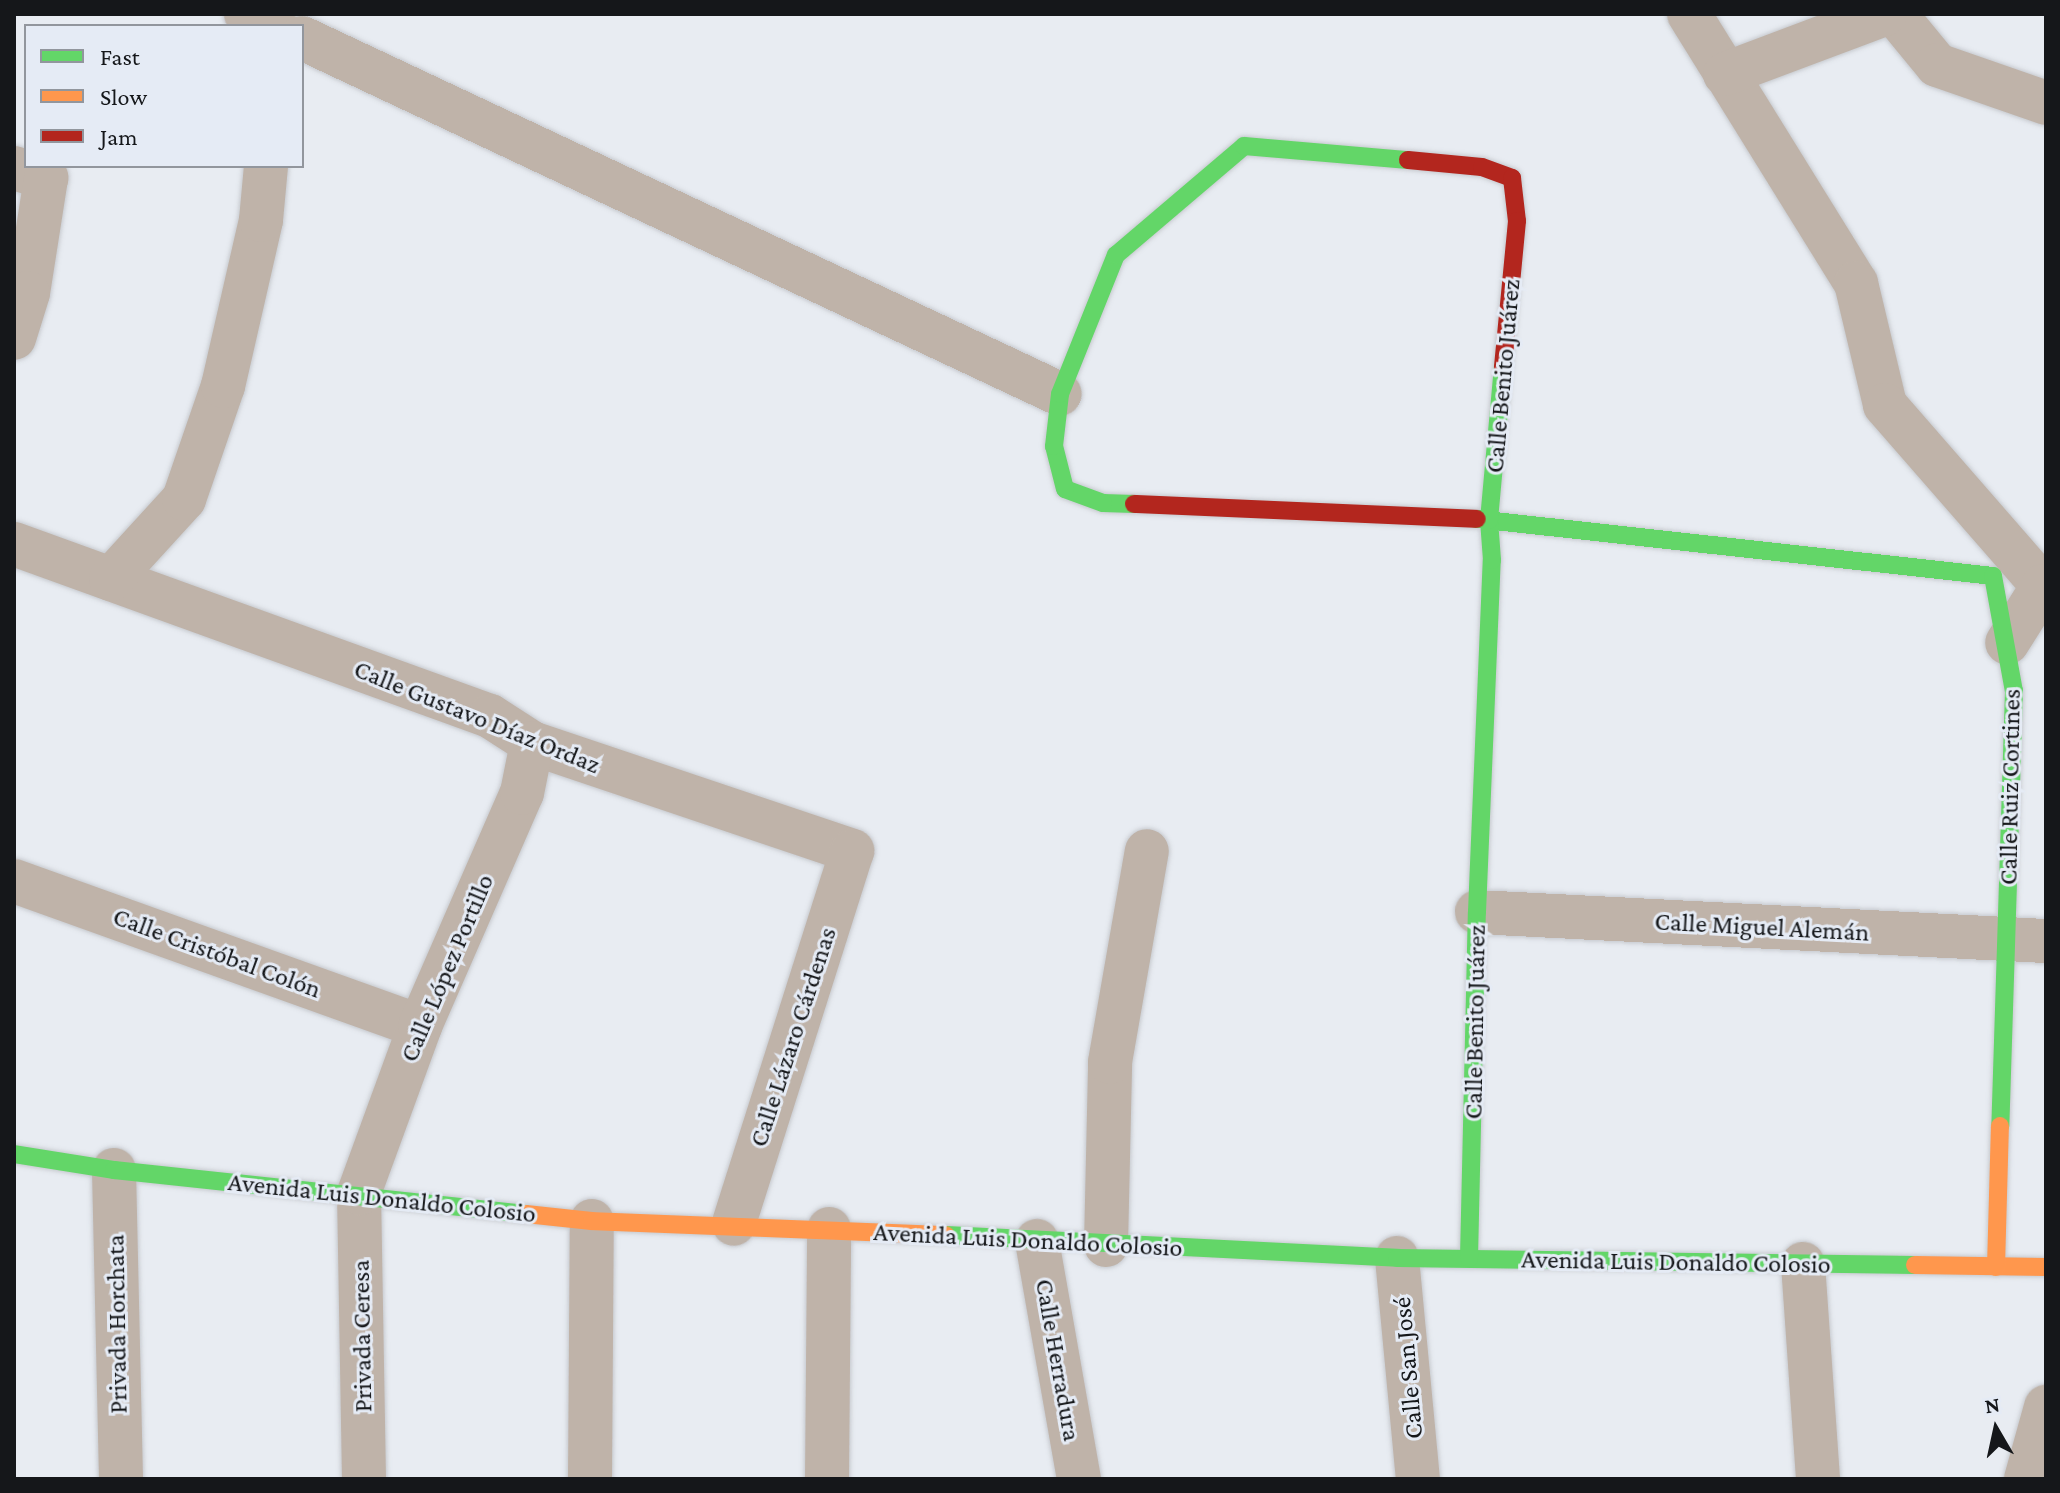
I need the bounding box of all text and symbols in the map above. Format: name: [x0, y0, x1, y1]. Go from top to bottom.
legend: [24, 24, 304, 168]
text: Fast: [100, 43, 140, 70]
text: Slow: [100, 83, 147, 110]
text: Jam: [100, 123, 138, 150]
street label: Calle Benito Juárez: [1479, 278, 1527, 474]
street label: Calle Gustavo Díaz Ordaz: [349, 653, 605, 781]
street label: Calle Ruiz Cortines: [1993, 689, 2027, 885]
street label: Calle López Portillo: [393, 870, 501, 1066]
street label: Calle Cristóbal Colón: [109, 901, 325, 1005]
street label: Calle Miguel Alemán: [1654, 906, 1870, 948]
street label: Calle Lázaro Cárdenas: [743, 923, 843, 1151]
street label: Calle Benito Juárez: [1458, 924, 1492, 1120]
street label: Avenida Luis Donaldo Colosio: [226, 1166, 538, 1230]
street label: Avenida Luis Donaldo Colosio: [873, 1216, 1183, 1264]
street label: Privada Horchata: [100, 1234, 134, 1414]
street label: Avenida Luis Donaldo Colosio: [1521, 1244, 1831, 1280]
street label: Privada Ceresa: [345, 1259, 379, 1413]
street label: Calle Herradura: [1028, 1277, 1088, 1443]
street label: Calle San José: [1386, 1296, 1430, 1440]
north arrow: [1956, 1389, 2036, 1469]
text: N: [1983, 1391, 2002, 1418]

